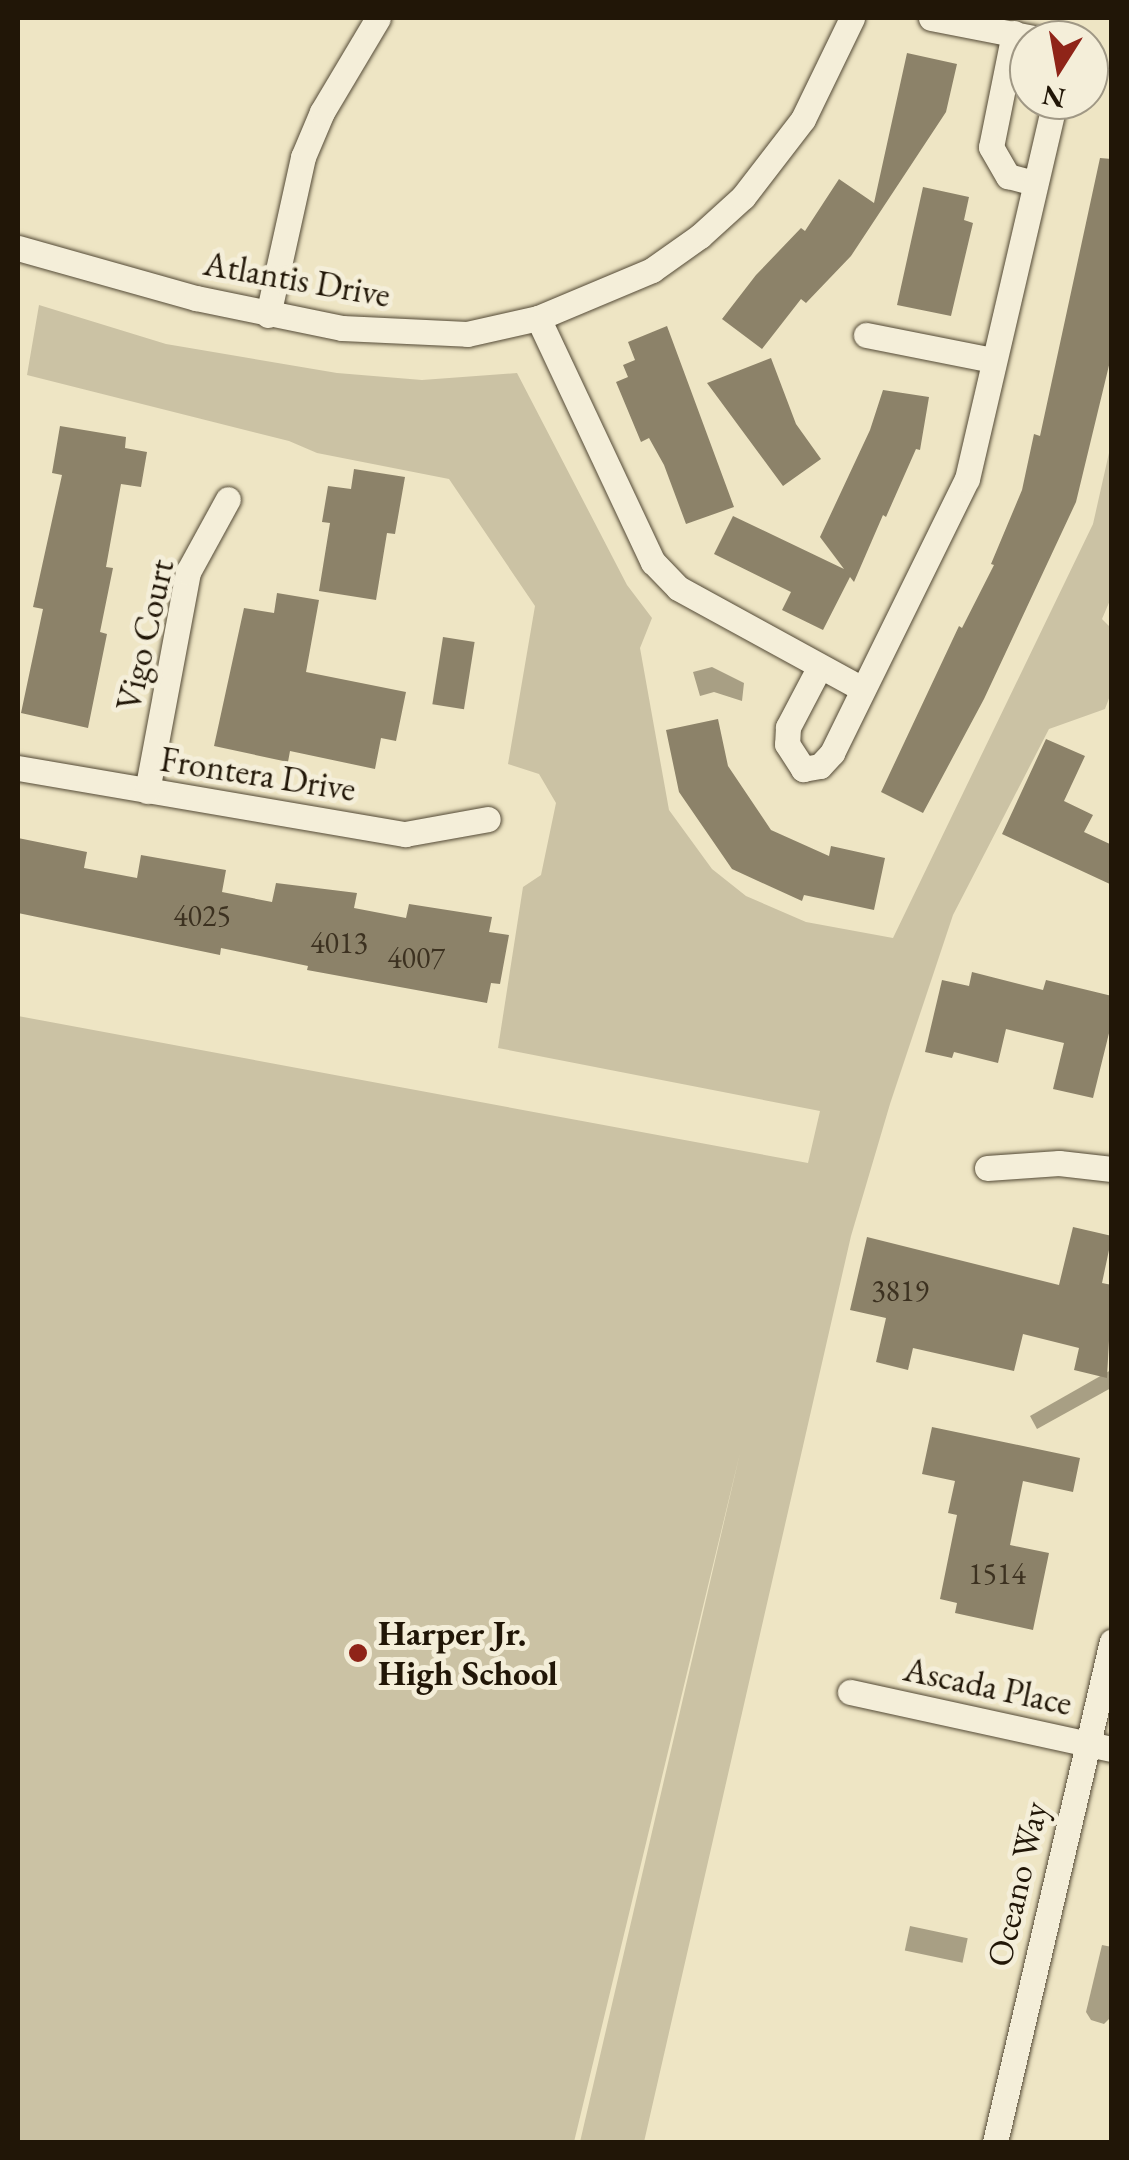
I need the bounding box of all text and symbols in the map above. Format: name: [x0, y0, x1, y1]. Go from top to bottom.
north arrow: [1009, 20, 1109, 120]
text: N: [1039, 78, 1068, 117]
street label: Atlantis Drive: [200, 242, 394, 316]
street label: Vigo Court: [107, 555, 183, 715]
street label: Frontera Drive: [157, 738, 359, 810]
house number: 4025: [173, 898, 231, 934]
house number: 4013: [310, 925, 368, 961]
house number: 4007: [387, 940, 445, 976]
house number: 3819: [871, 1273, 929, 1309]
house number: 1514: [968, 1556, 1026, 1592]
place label: Harper Jr. High School: [378, 1612, 558, 1694]
marker: Harper Jr. High School: [347, 1642, 369, 1664]
street label: Ascada Place: [900, 1648, 1076, 1724]
street label: Oceano Way: [978, 1797, 1056, 1971]

